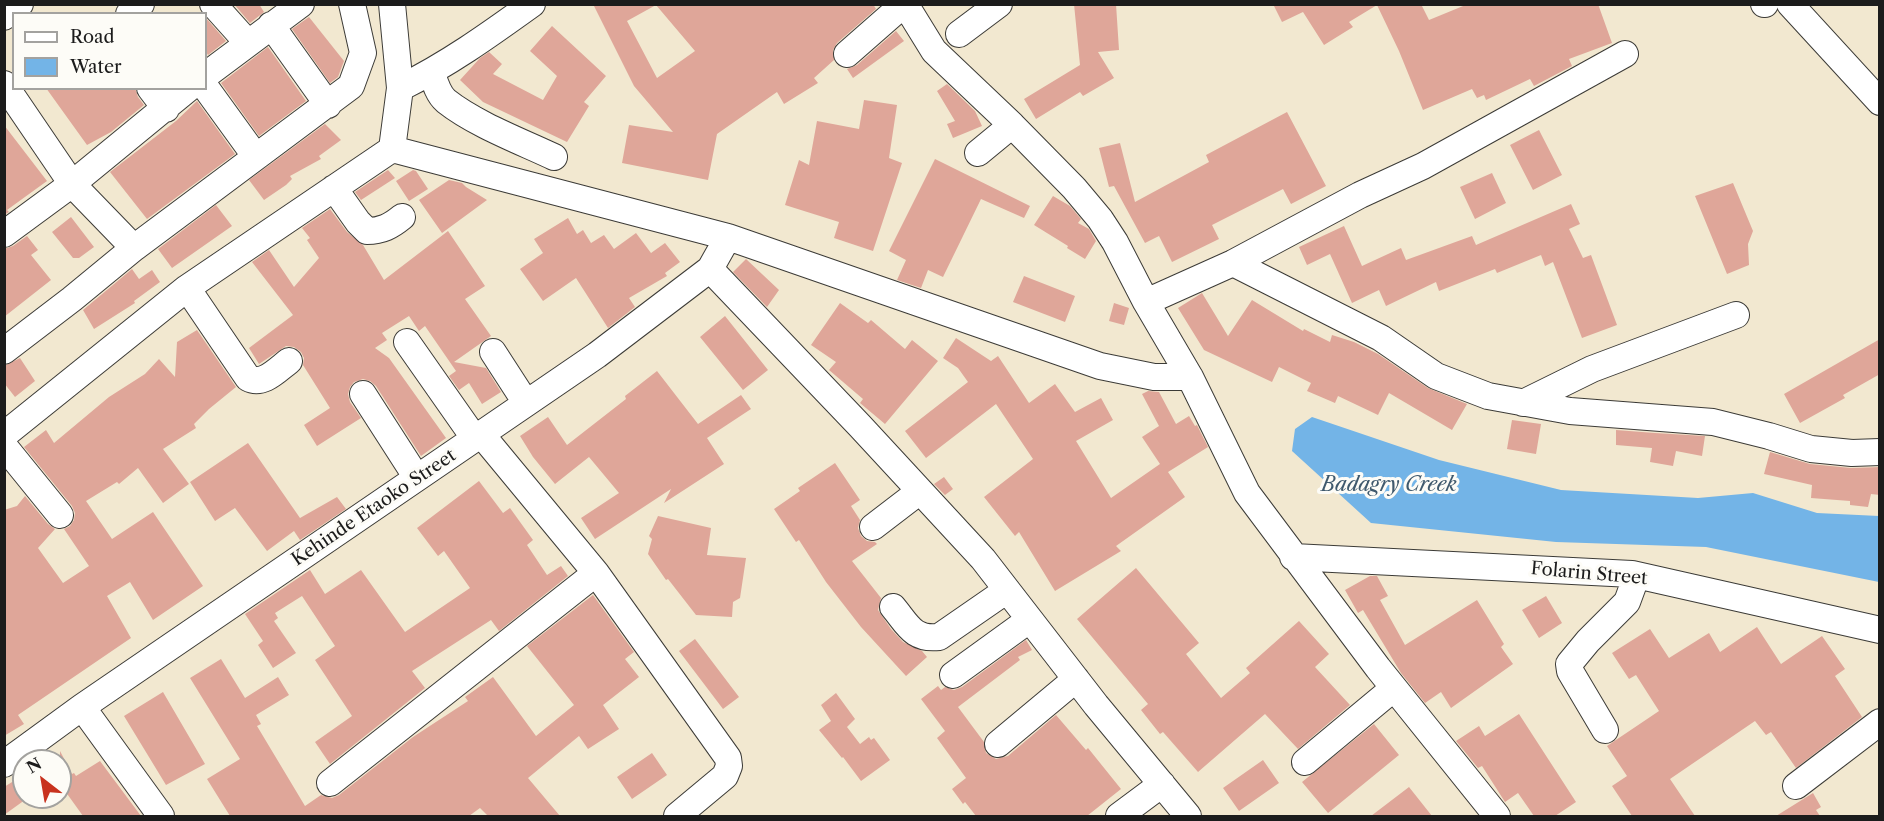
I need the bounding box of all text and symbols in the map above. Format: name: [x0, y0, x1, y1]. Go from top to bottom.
legend: [12, 12, 207, 90]
text: Road: [70, 26, 115, 48]
text: Water: [70, 56, 122, 78]
street label: Kehinde Etaoko Street: [288, 445, 460, 571]
water label: Badagry Creek: [1321, 473, 1457, 497]
street label: Folarin Street: [1530, 558, 1648, 590]
north arrow: [12, 749, 72, 809]
text: N: [23, 753, 45, 777]

